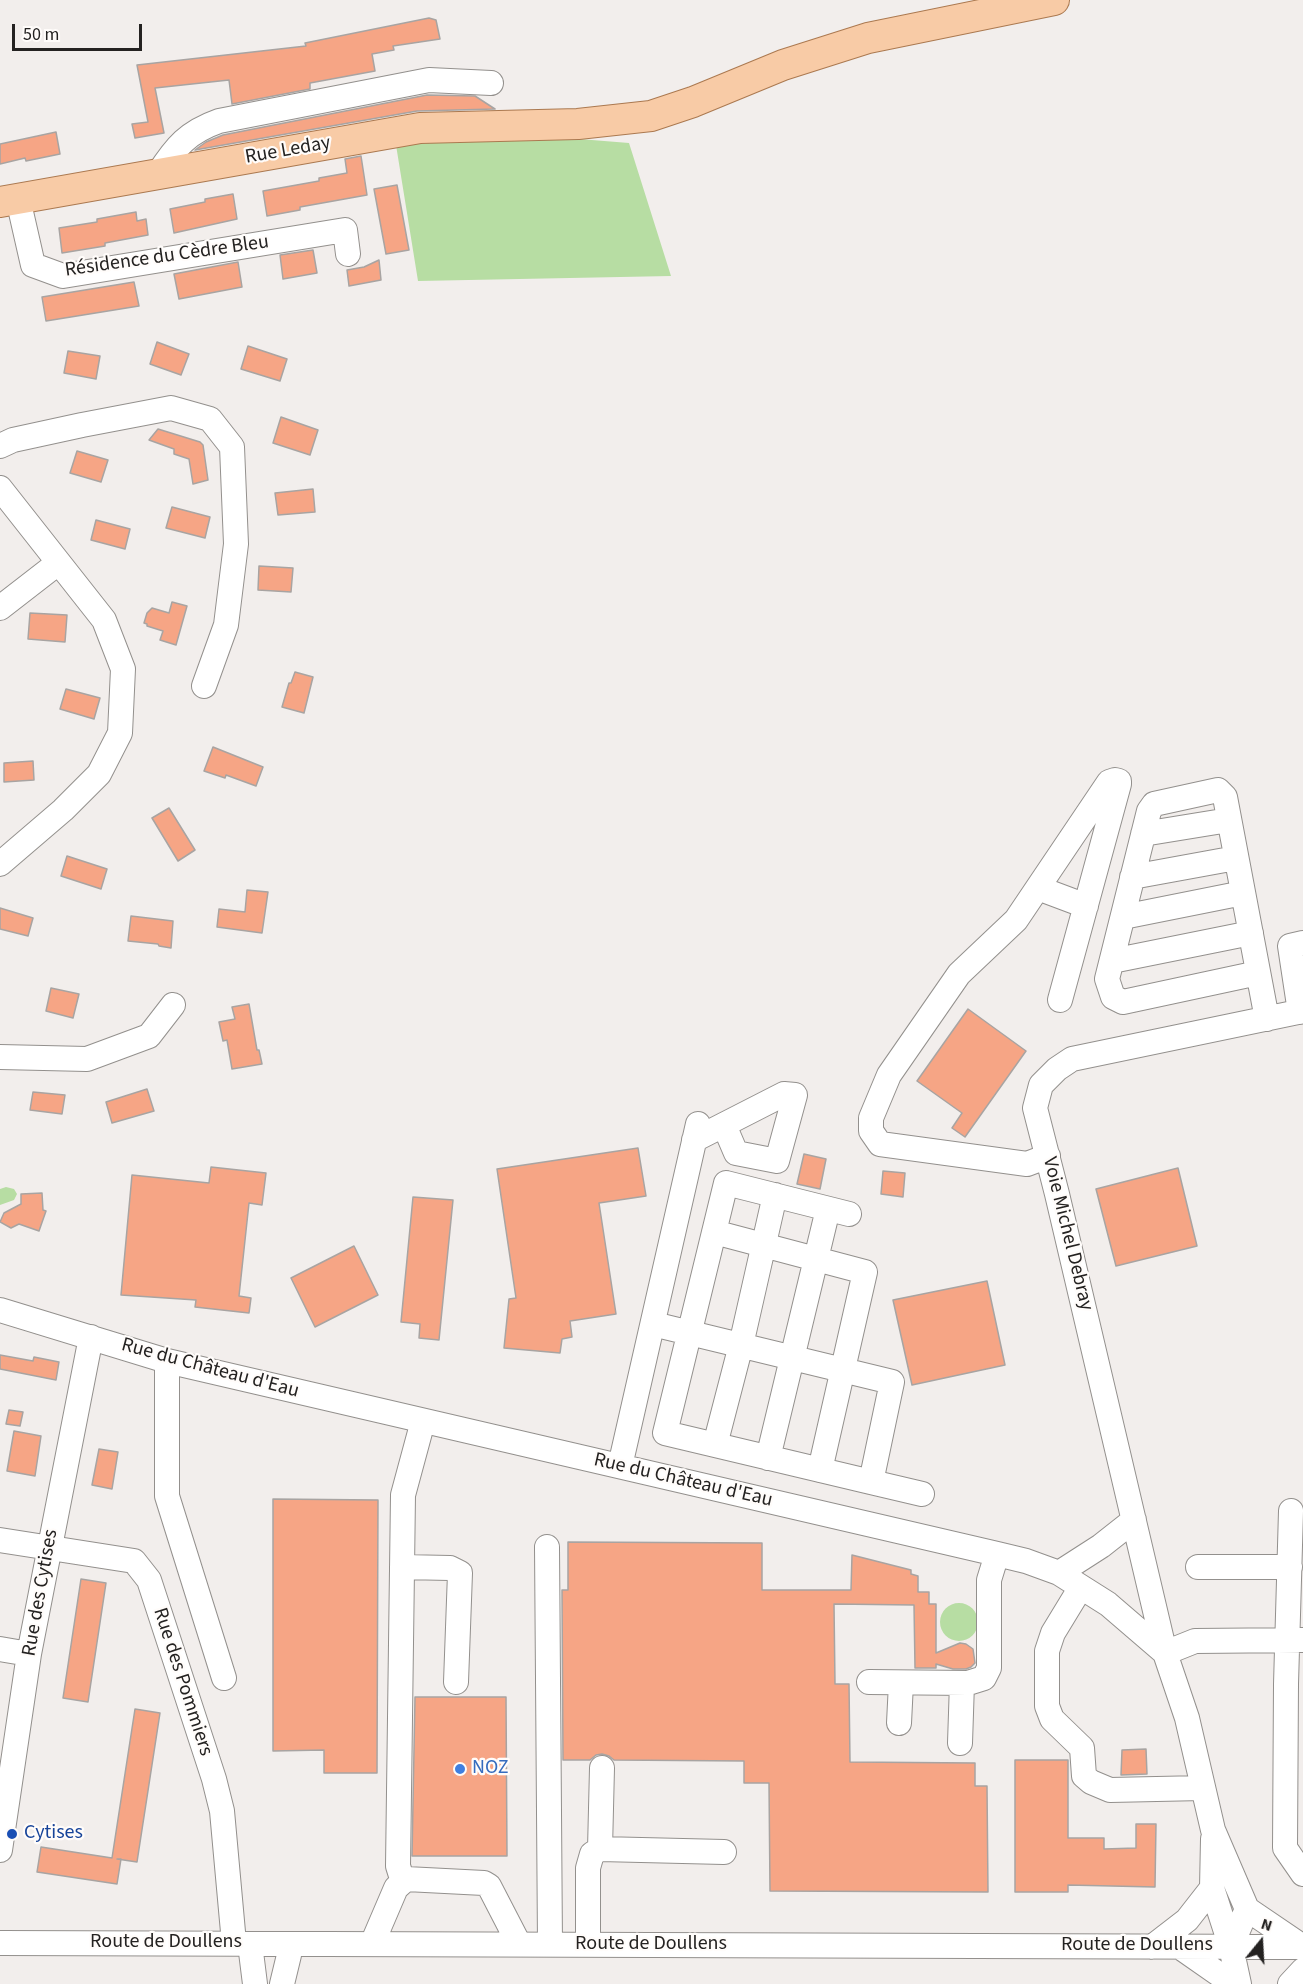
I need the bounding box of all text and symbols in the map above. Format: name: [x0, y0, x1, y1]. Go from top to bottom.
scale bar: [15, 12, 146, 50]
text: 50 m: [23, 22, 59, 47]
street label: Rue Leday: [244, 132, 332, 170]
street label: Résidence du Cèdre Bleu: [63, 231, 271, 283]
street label: Voie Michel Debray: [1036, 1155, 1098, 1313]
street label: Rue du Château d'Eau: [119, 1334, 301, 1404]
street label: Rue du Château d'Eau: [591, 1449, 775, 1513]
street label: Rue des Cytises: [18, 1528, 64, 1658]
street label: Rue des Pommiers: [147, 1605, 217, 1759]
place label: NOZ: [472, 1757, 509, 1781]
marker: NOZ: [453, 1762, 467, 1776]
place label: Cytises: [24, 1822, 83, 1846]
marker: Cytises: [5, 1827, 19, 1841]
north arrow: [1231, 1912, 1291, 1972]
text: N: [1258, 1913, 1275, 1937]
street label: Route de Doullens: [90, 1931, 242, 1955]
street label: Route de Doullens: [575, 1933, 727, 1957]
street label: Route de Doullens: [1061, 1934, 1213, 1958]

